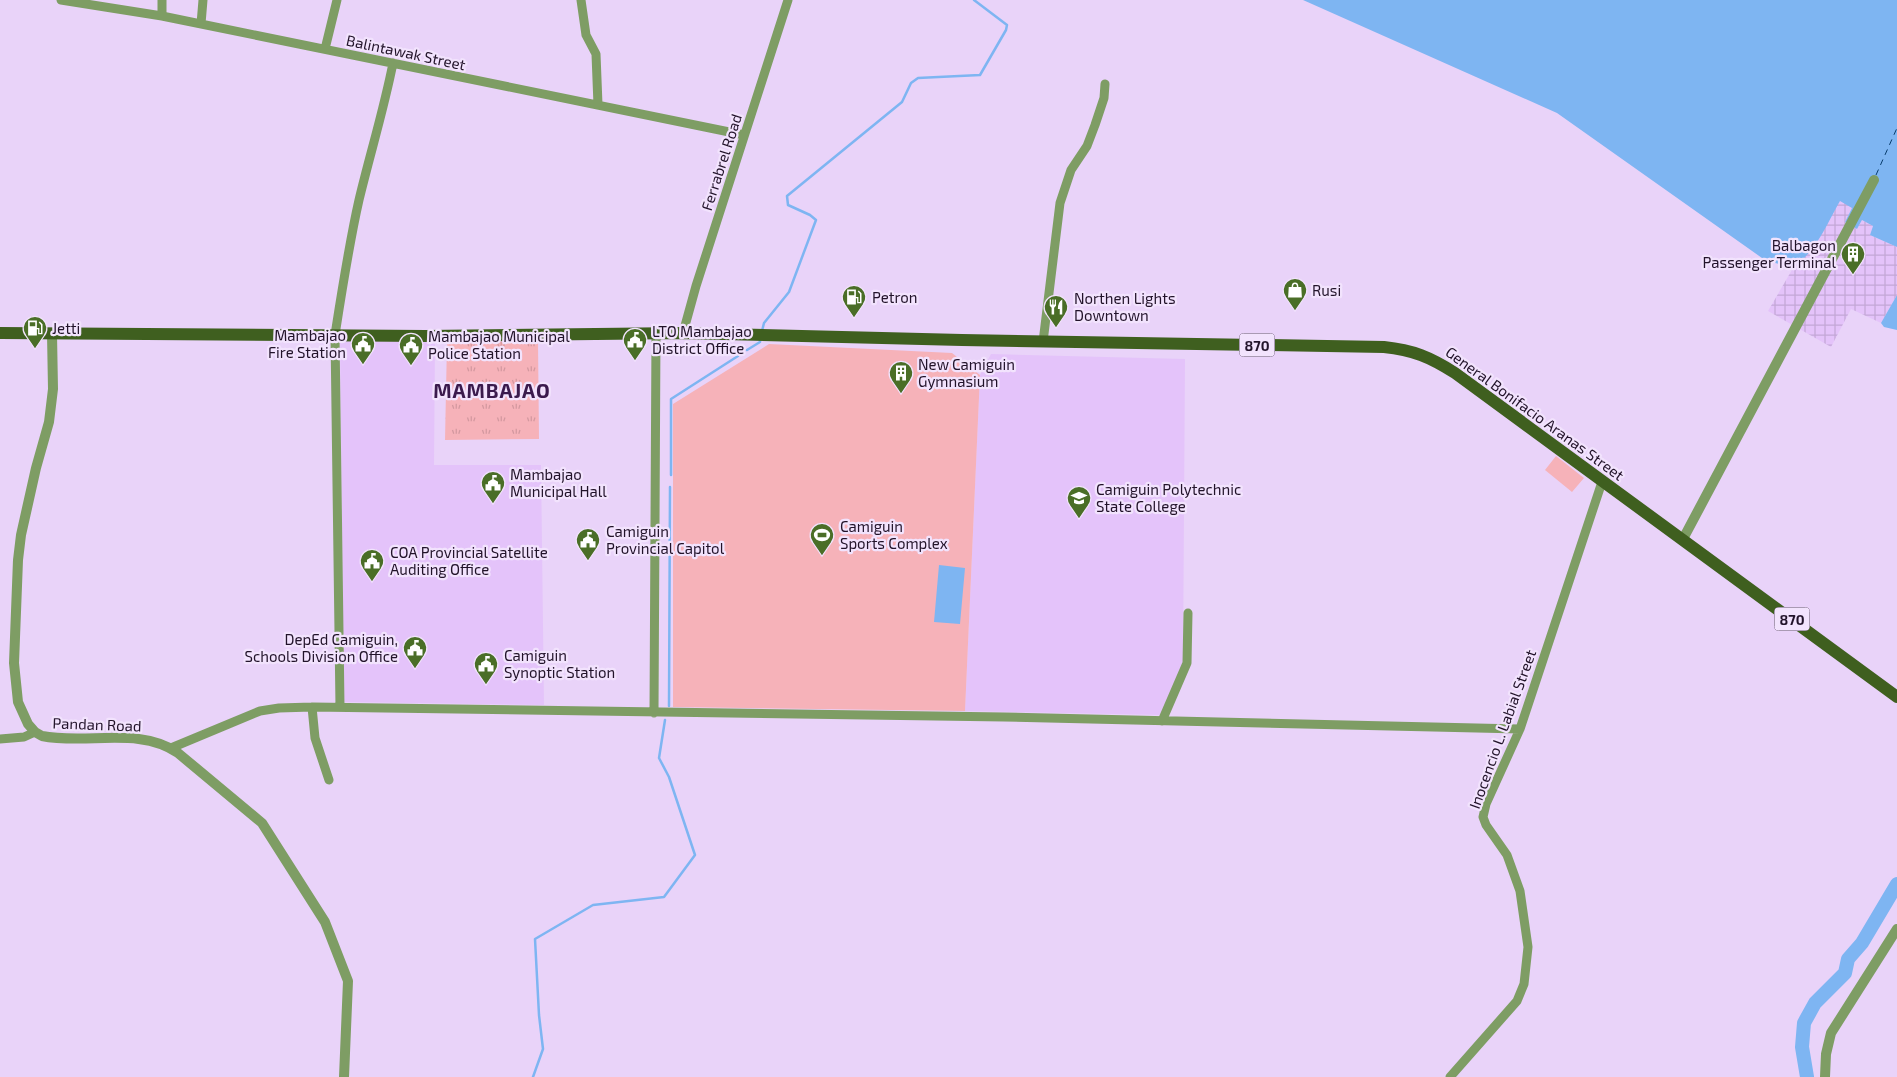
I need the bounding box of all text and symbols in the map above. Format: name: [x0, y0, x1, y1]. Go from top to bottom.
street label: Balintawak Street: [345, 31, 468, 73]
street label: Ferrabrel Road: [697, 111, 745, 213]
place label: Balbagon Passenger Terminal: [1703, 236, 1837, 271]
building icon: Balbagon Passenger Terminal: [1840, 241, 1866, 275]
shop icon: Rusi: [1282, 277, 1308, 311]
place label: Rusi: [1312, 281, 1341, 299]
fuel station icon: Petron: [841, 284, 867, 318]
place label: Petron: [872, 288, 918, 306]
place label: Northen Lights Downtown: [1074, 289, 1176, 324]
restaurant icon: Northen Lights Downtown: [1043, 294, 1069, 328]
fuel station icon: Jetti: [22, 315, 48, 349]
place label: Jetti: [52, 319, 80, 337]
place label: LTO Mambajao District Office: [652, 322, 752, 357]
place label: Mambajao Fire Station: [268, 326, 346, 361]
place label: Mambajao Municipal Police Station: [428, 327, 570, 362]
public building icon: LTO Mambajao District Office: [622, 327, 648, 361]
public building icon: Mambajao Fire Station: [350, 331, 376, 365]
public building icon: Mambajao Municipal Police Station: [398, 332, 424, 366]
road number: 870: [1240, 334, 1274, 356]
street label: General Bonifacio Aranas Street: [1442, 342, 1628, 484]
place label: New Camiguin Gymnasium: [918, 355, 1015, 390]
building icon: New Camiguin Gymnasium: [888, 360, 914, 394]
district label: MAMBAJAO: [433, 378, 551, 402]
place label: Mambajao Municipal Hall: [510, 465, 607, 500]
public building icon: Mambajao Municipal Hall: [480, 470, 506, 504]
place label: Camiguin Polytechnic State College: [1096, 480, 1241, 515]
school or university icon: Camiguin Polytechnic State College: [1066, 485, 1092, 519]
place label: Camiguin Sports Complex: [840, 517, 948, 552]
place label: Camiguin Provincial Capitol: [606, 522, 725, 557]
sports icon: Camiguin Sports Complex: [809, 522, 835, 556]
public building icon: Camiguin Provincial Capitol: [575, 527, 601, 561]
place label: COA Provincial Satellite Auditing Office: [390, 543, 548, 578]
public building icon: COA Provincial Satellite Auditing Office: [359, 548, 385, 582]
road number: 870: [1774, 608, 1810, 630]
place label: DepEd Camiguin, Schools Division Office: [245, 630, 398, 665]
public building icon: DepEd Camiguin, Schools Division Office: [402, 635, 428, 669]
place label: Camiguin Synoptic Station: [504, 646, 615, 681]
street label: Inocencio L. Labial Street: [1465, 647, 1539, 811]
public building icon: Camiguin Synoptic Station: [473, 651, 499, 685]
street label: Pandan Road: [52, 713, 142, 735]

